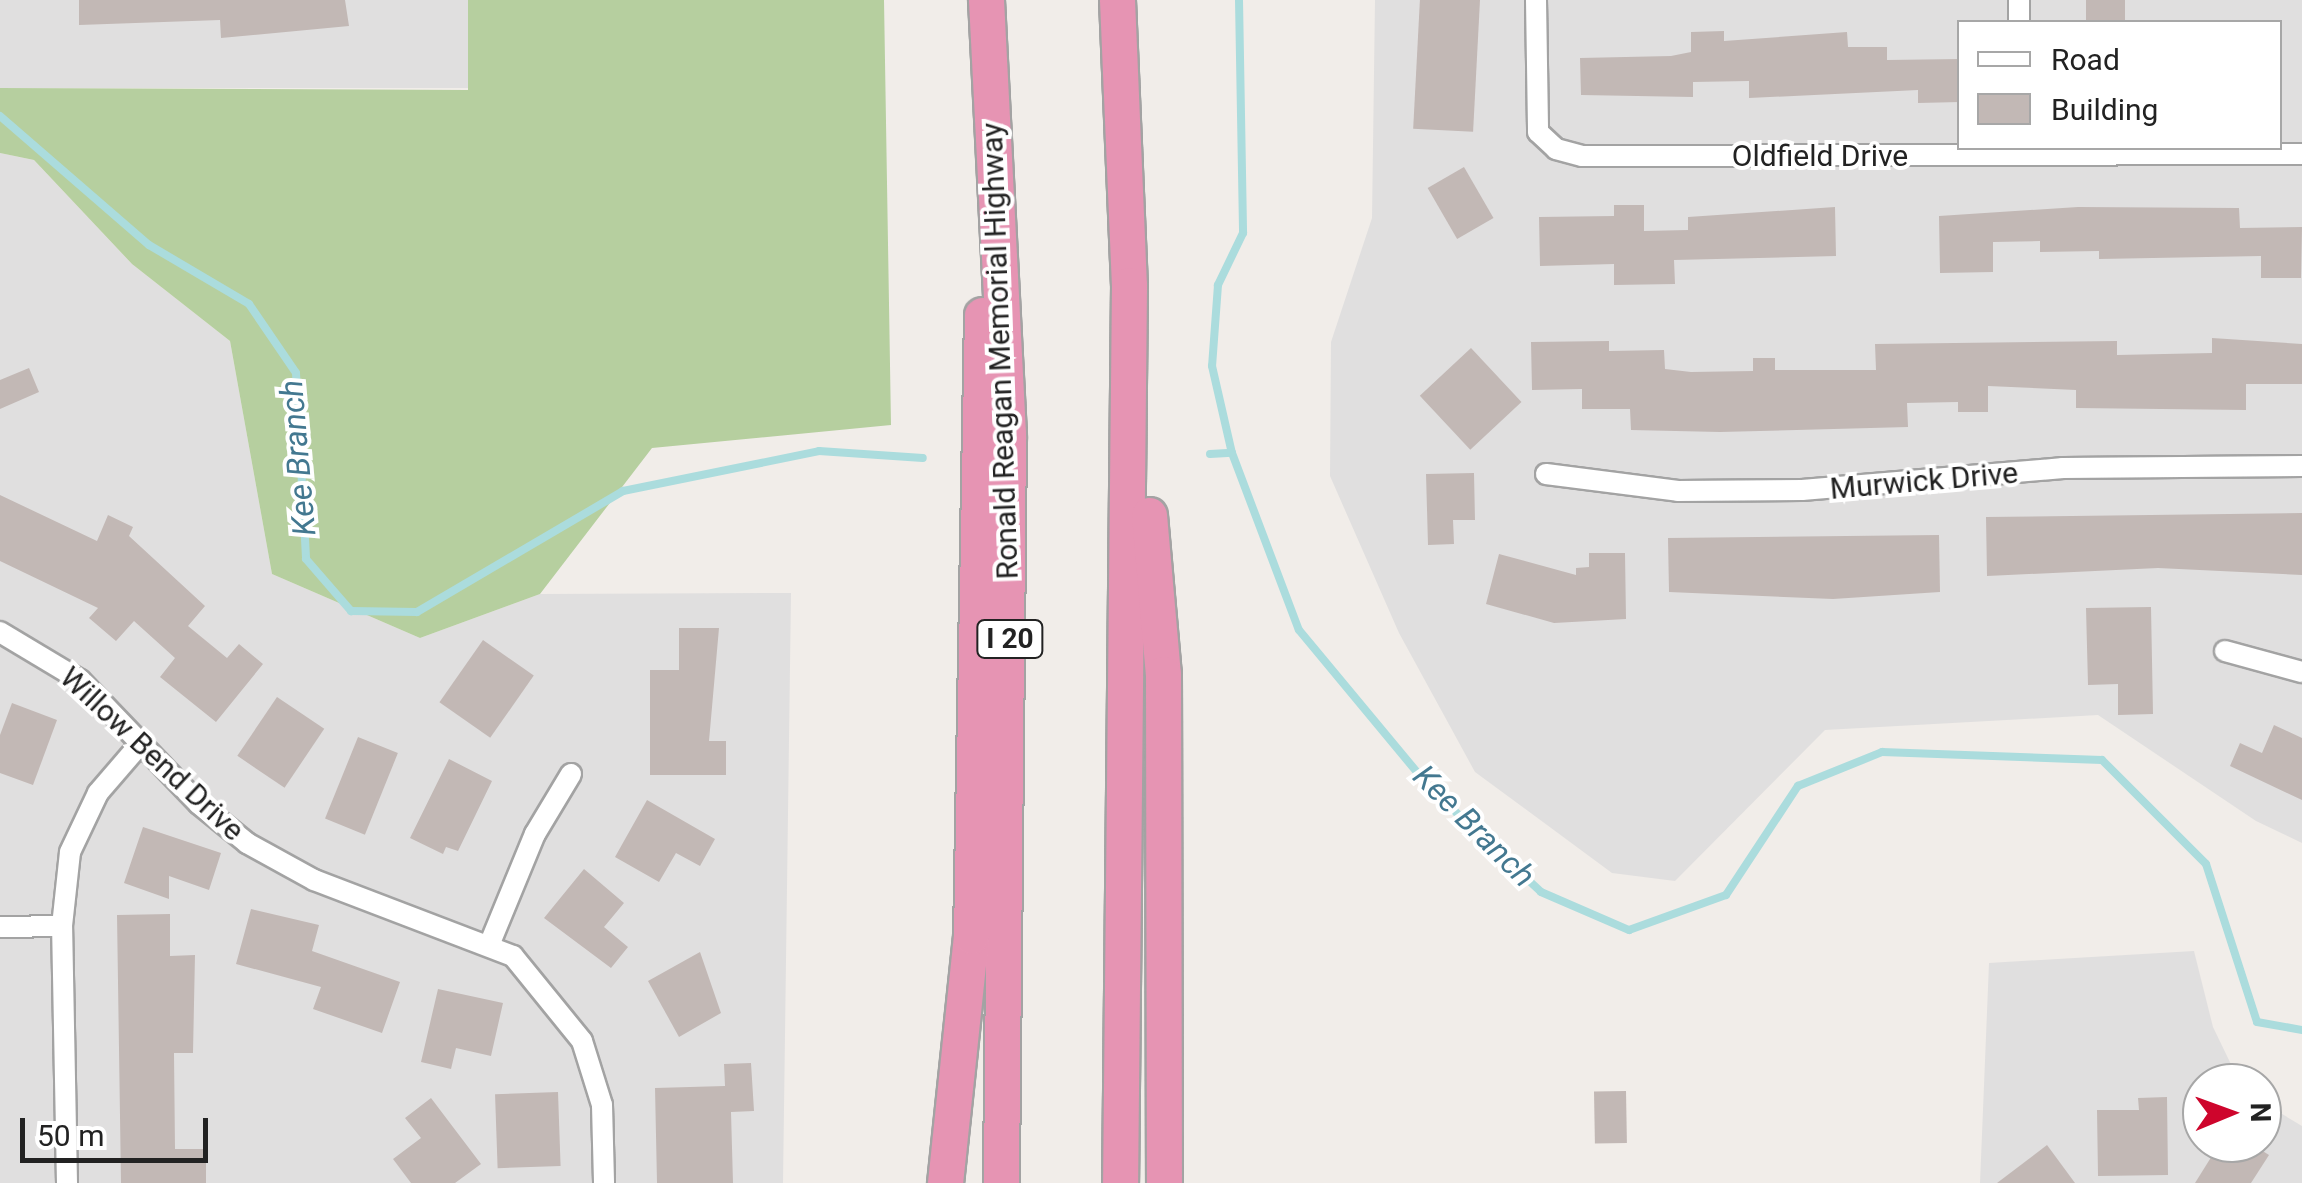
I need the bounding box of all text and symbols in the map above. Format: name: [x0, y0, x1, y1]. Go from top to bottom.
legend: [1957, 20, 2282, 150]
text: Road: [2051, 42, 2120, 77]
text: Building: [2051, 92, 2158, 127]
street label: Ronald Reagan Memorial Highway: [974, 122, 1026, 580]
street label: Oldfield Drive: [1732, 138, 1908, 174]
water label: Kee Branch: [272, 378, 324, 538]
street label: Murwick Drive: [1828, 455, 2020, 507]
road number: I 20: [975, 616, 1045, 662]
street label: Willow Bend Drive: [53, 660, 251, 848]
water label: Kee Branch: [1405, 757, 1543, 895]
north arrow: [2182, 1063, 2282, 1163]
scale bar: [25, 1098, 212, 1160]
text: N: [2244, 1102, 2277, 1123]
text: 50 m: [37, 1118, 104, 1153]

